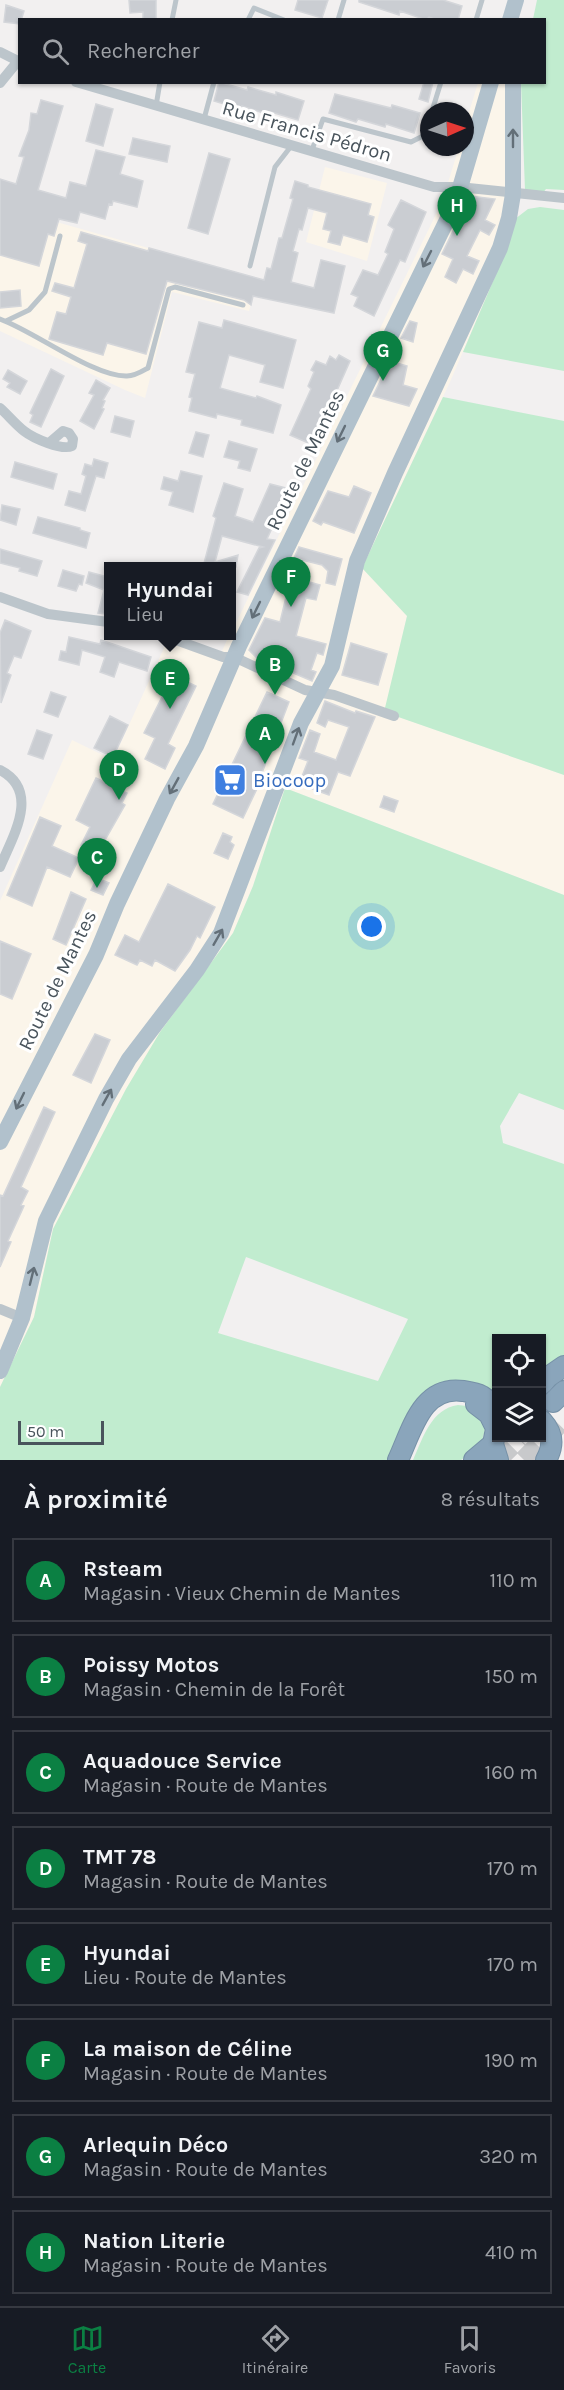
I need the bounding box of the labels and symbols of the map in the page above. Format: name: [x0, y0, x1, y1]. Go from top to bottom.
street label: Rue Francis Pédron: [220, 96, 394, 167]
north arrow: [420, 102, 474, 156]
one-way arrow: [507, 129, 519, 149]
pin: H: [438, 186, 476, 236]
one-way arrow: [421, 250, 433, 268]
pin: G: [364, 332, 403, 381]
street label: Route de Mantes: [262, 386, 349, 534]
one-way arrow: [335, 425, 347, 443]
pin: F: [272, 558, 310, 607]
one-way arrow: [250, 600, 262, 618]
pin: B: [256, 646, 294, 695]
pin: E: [150, 660, 190, 709]
pin: A: [246, 714, 284, 764]
one-way arrow: [292, 727, 303, 746]
pin: D: [100, 750, 138, 800]
supermarket icon: Biocoop: [212, 762, 248, 798]
place label: Biocoop: [253, 769, 326, 792]
one-way arrow: [168, 777, 180, 794]
pin: C: [78, 838, 116, 888]
street label: Route de Mantes: [14, 906, 101, 1054]
your location: [357, 912, 386, 941]
one-way arrow: [212, 929, 224, 946]
one-way arrow: [101, 1089, 113, 1106]
one-way arrow: [13, 1092, 25, 1110]
one-way arrow: [27, 1267, 38, 1286]
scale bar: [18, 1418, 104, 1446]

